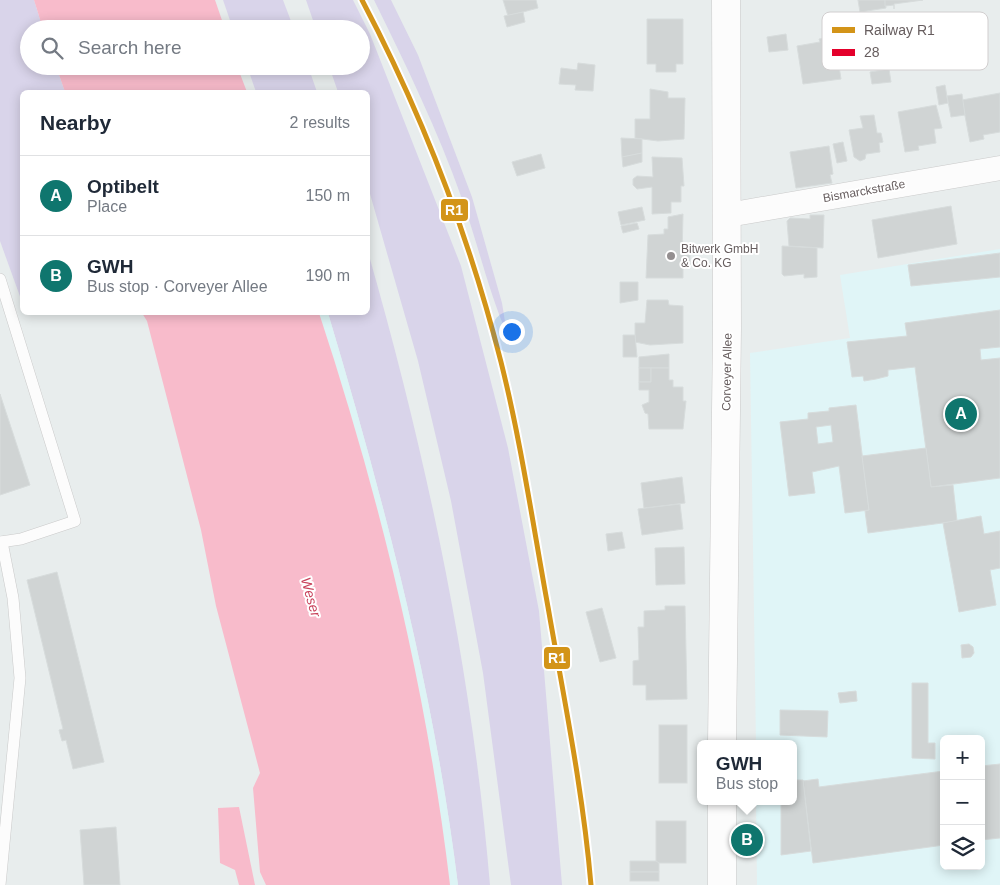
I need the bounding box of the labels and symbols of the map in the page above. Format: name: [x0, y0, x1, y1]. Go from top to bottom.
legend: [822, 12, 988, 70]
text: Railway R1: [864, 22, 935, 38]
text: 28: [864, 44, 880, 60]
street label: Bismarckstraße: [822, 177, 907, 205]
line badge: R1: [440, 198, 469, 222]
text: R1: [445, 202, 463, 218]
place label: Bitwerk GmbH & Co. KG: [681, 242, 758, 270]
marker: Bitwerk GmbH & Co. KG: [665, 250, 677, 262]
your location: [499, 319, 525, 345]
street label: Corveyer Allee: [719, 333, 735, 411]
pin: A: [945, 395, 977, 433]
water label: Weser: [298, 575, 325, 620]
line badge: R1: [543, 646, 571, 670]
text: R1: [548, 650, 566, 666]
pin: B: [731, 821, 763, 859]

